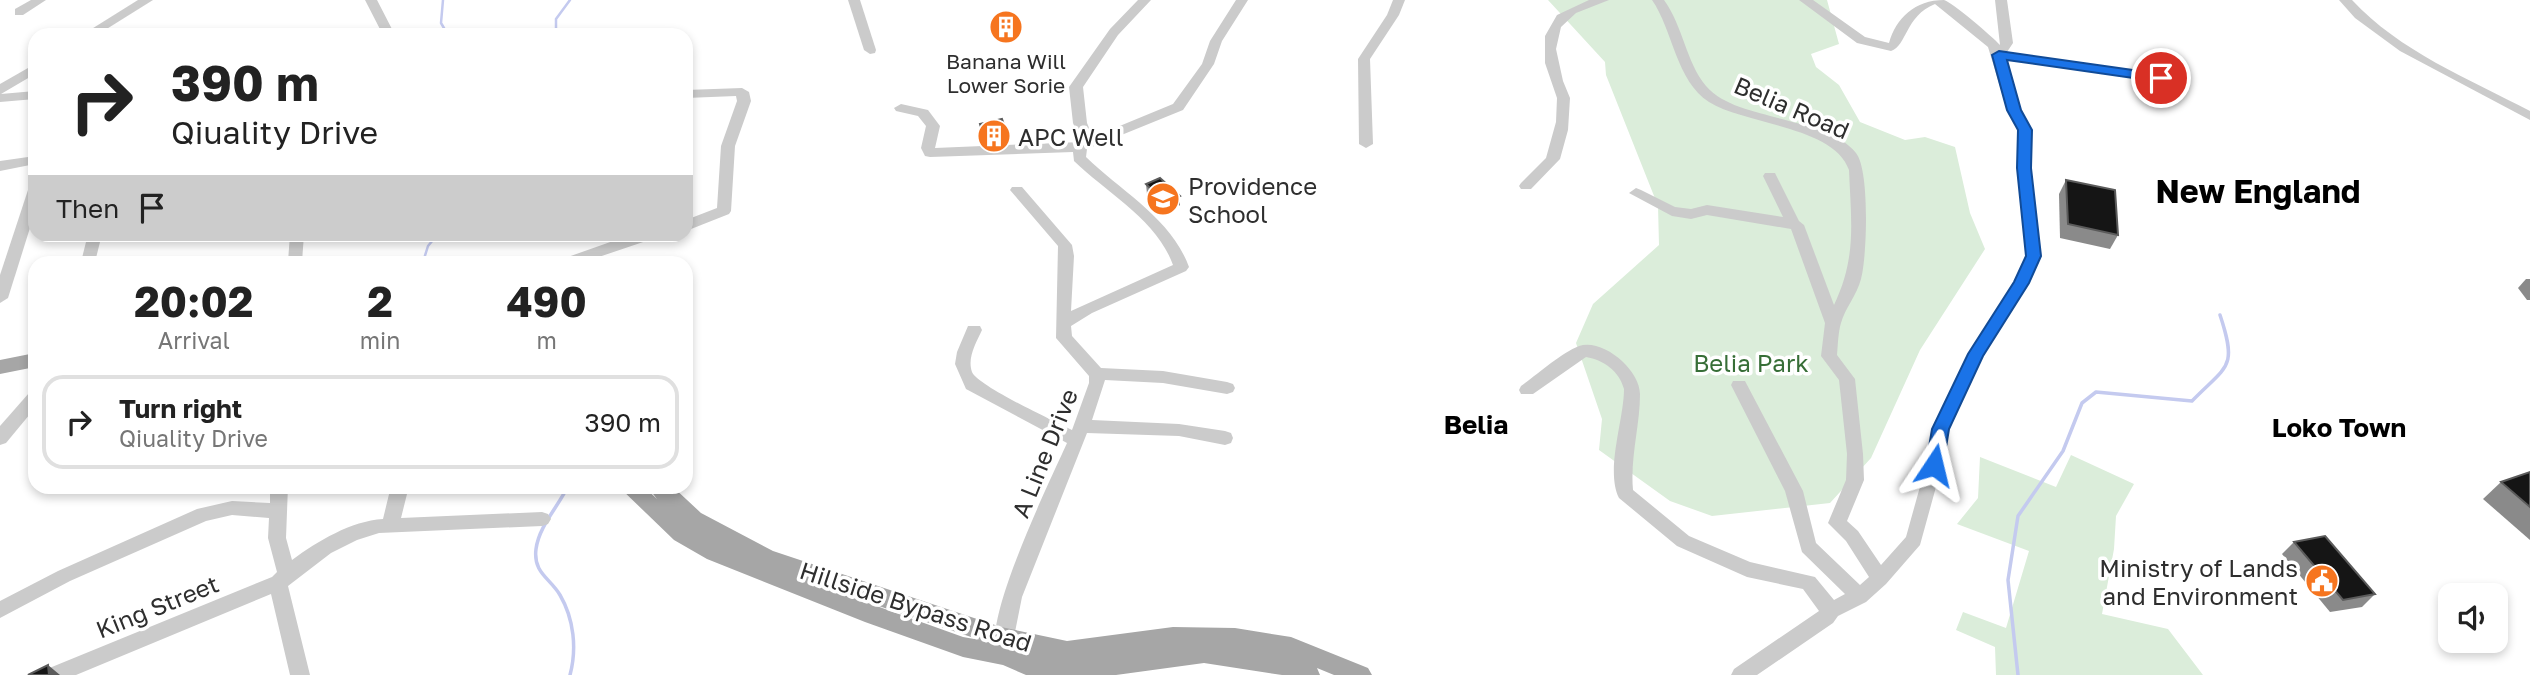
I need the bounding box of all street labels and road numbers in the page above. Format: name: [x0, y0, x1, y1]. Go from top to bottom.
street label: Belia Road: [1730, 70, 1854, 144]
street label: A Line Drive: [1005, 384, 1083, 522]
street label: Hillside Bypass Road: [797, 555, 1035, 657]
street label: King Street: [92, 568, 222, 644]

